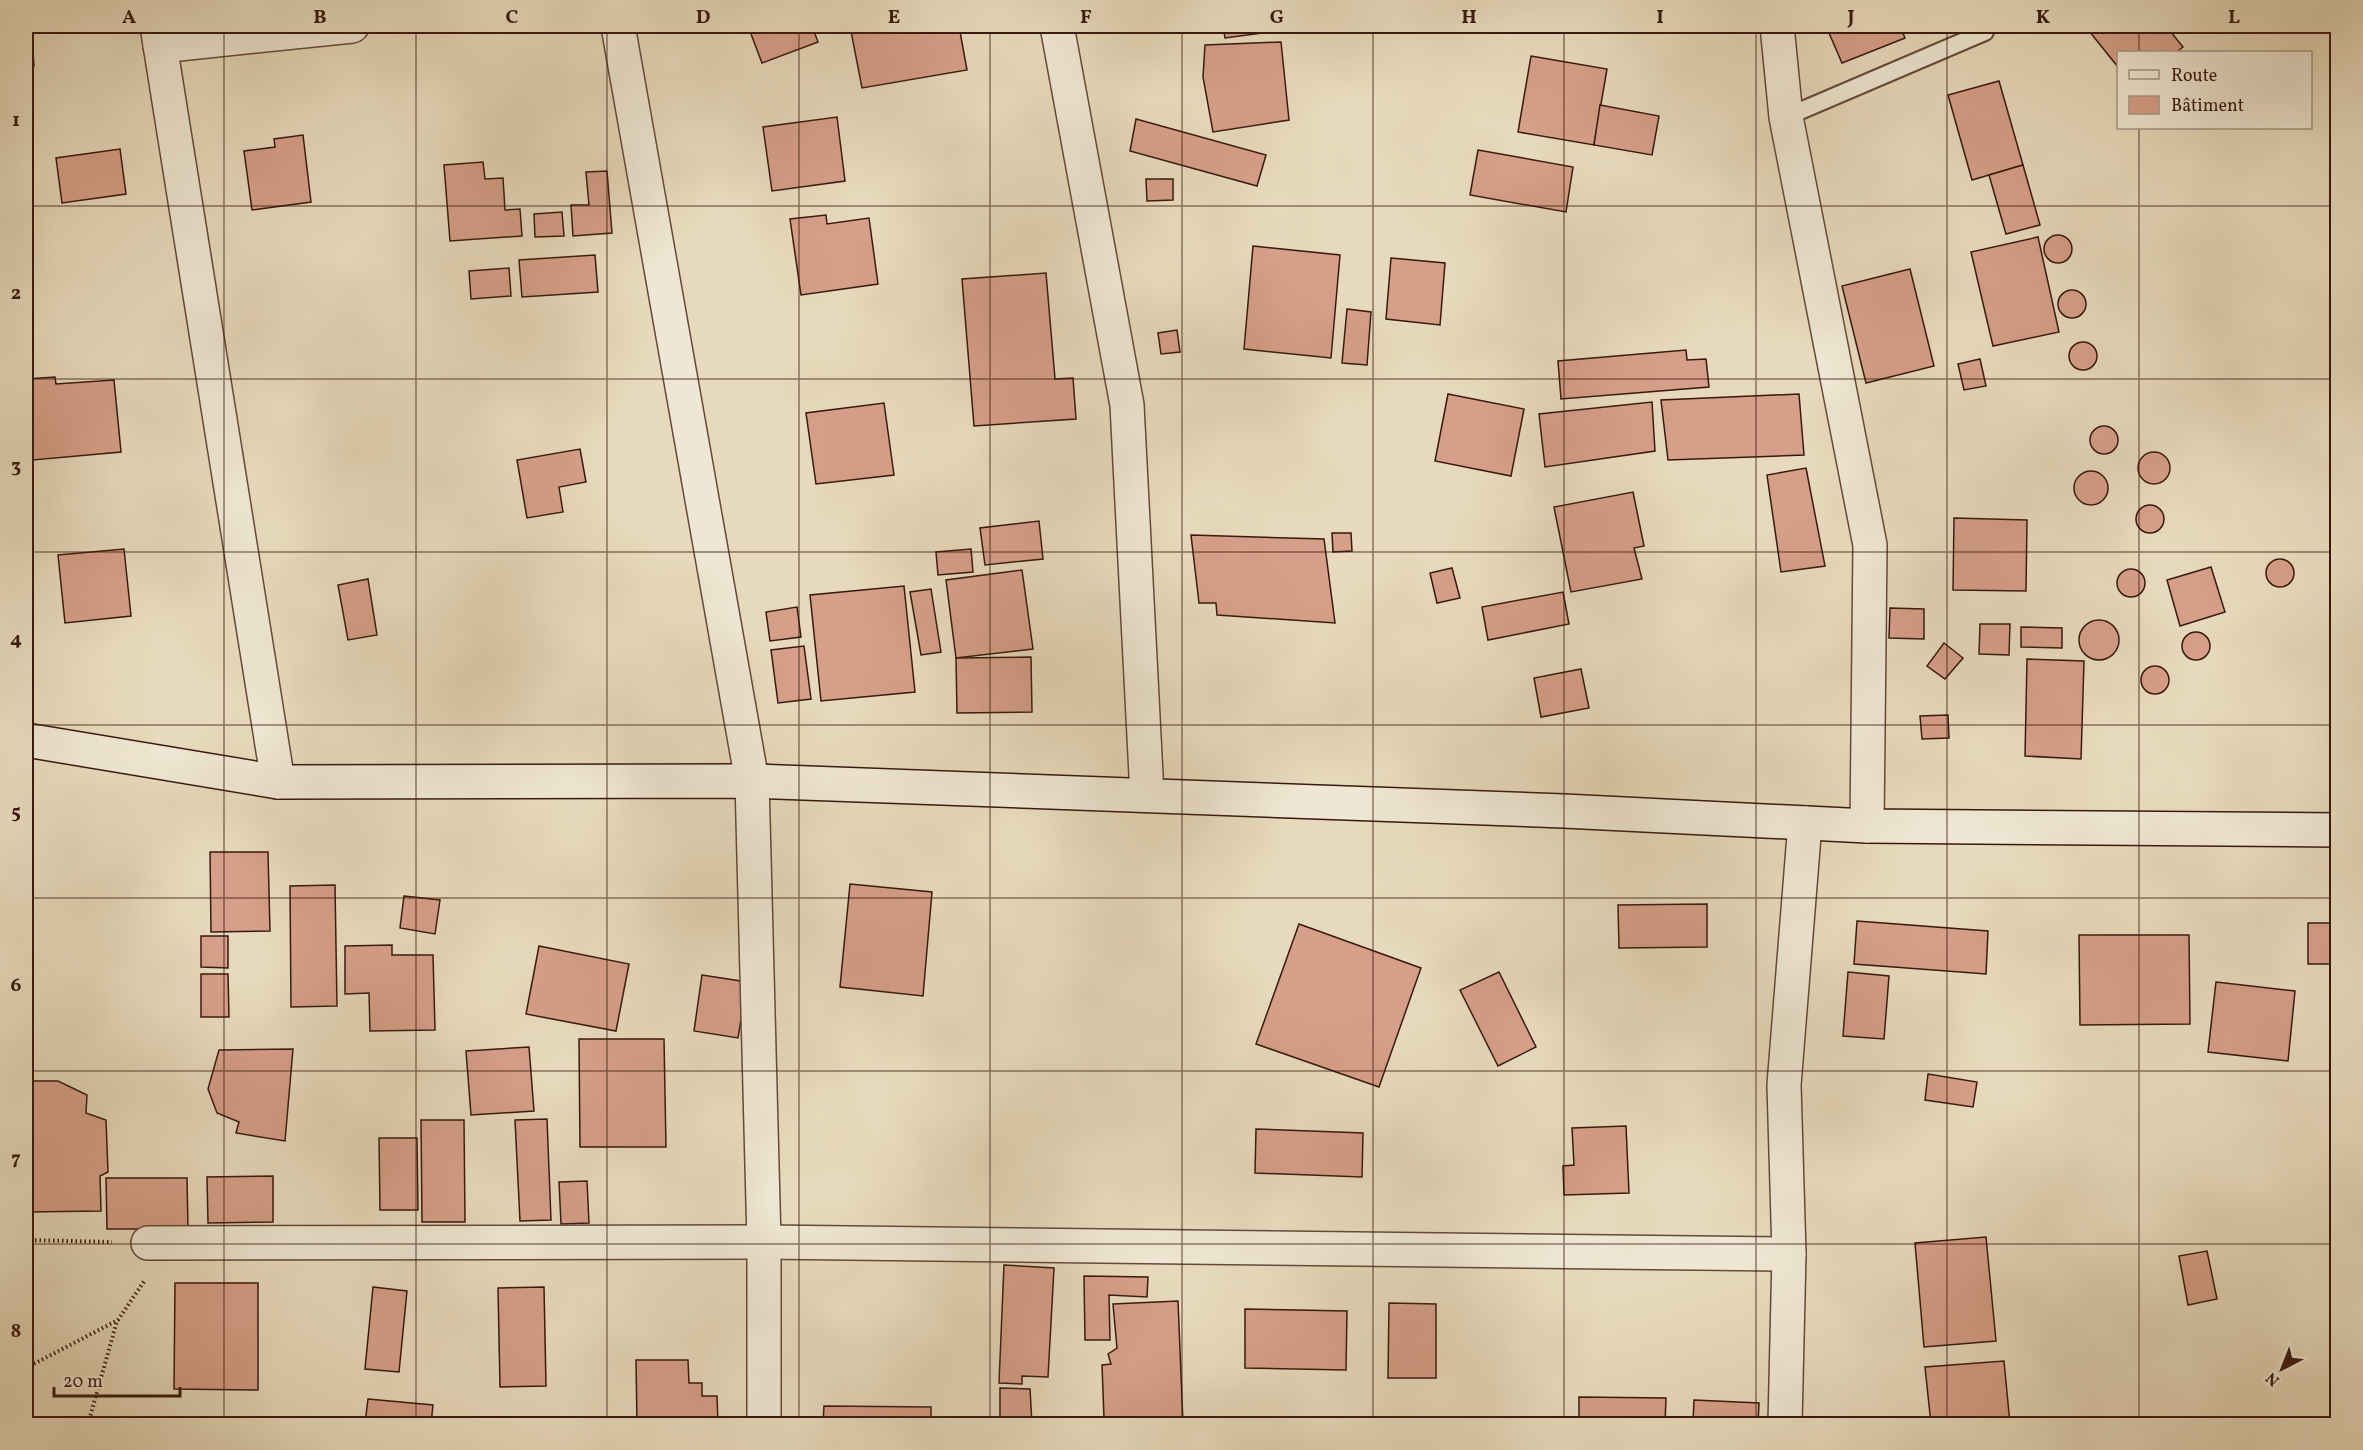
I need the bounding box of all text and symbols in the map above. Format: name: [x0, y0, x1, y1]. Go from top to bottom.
text: A: [122, 4, 136, 32]
text: B: [313, 4, 327, 32]
text: C: [506, 4, 519, 32]
text: D: [696, 4, 710, 32]
text: E: [888, 4, 900, 32]
text: F: [1080, 4, 1092, 32]
text: G: [1270, 4, 1284, 32]
text: H: [1461, 4, 1477, 32]
text: I: [1656, 4, 1664, 32]
text: J: [1846, 4, 1855, 32]
text: K: [2036, 4, 2051, 32]
text: L: [2228, 4, 2240, 32]
legend: [2117, 51, 2312, 129]
text: Route: [2171, 64, 2217, 89]
text: Bâtiment: [2171, 94, 2244, 119]
text: 1: [12, 107, 20, 135]
text: 2: [11, 280, 21, 308]
text: 3: [11, 453, 21, 481]
text: 4: [10, 626, 22, 654]
text: 5: [11, 799, 21, 827]
text: 6: [11, 972, 22, 1000]
text: 7: [11, 1145, 21, 1173]
text: 8: [11, 1318, 21, 1346]
north arrow: [2252, 1339, 2312, 1399]
scale bar: [54, 1360, 180, 1398]
text: N: [2261, 1366, 2285, 1391]
text: 20 m: [63, 1370, 103, 1395]

